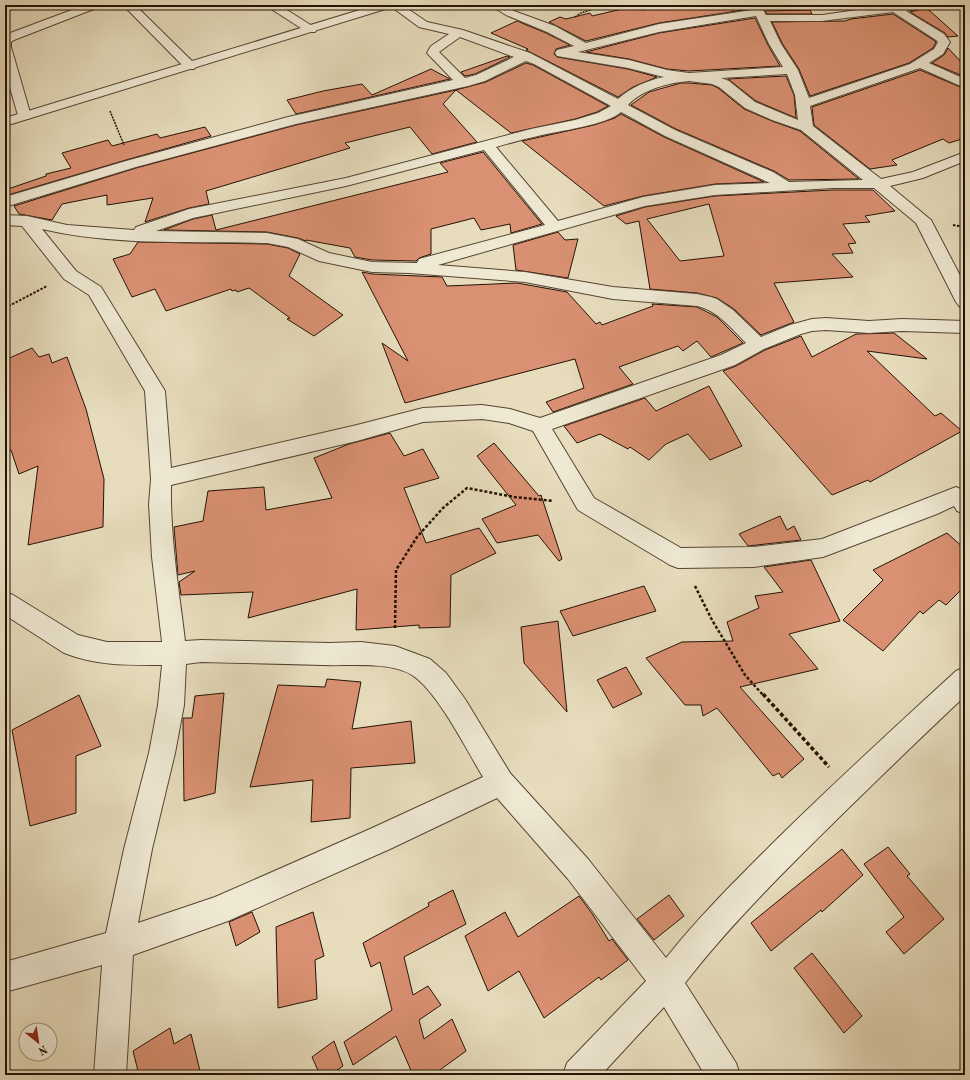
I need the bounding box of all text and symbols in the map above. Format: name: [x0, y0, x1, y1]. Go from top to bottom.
north arrow: [18, 1022, 58, 1062]
text: N: [35, 1042, 49, 1057]

